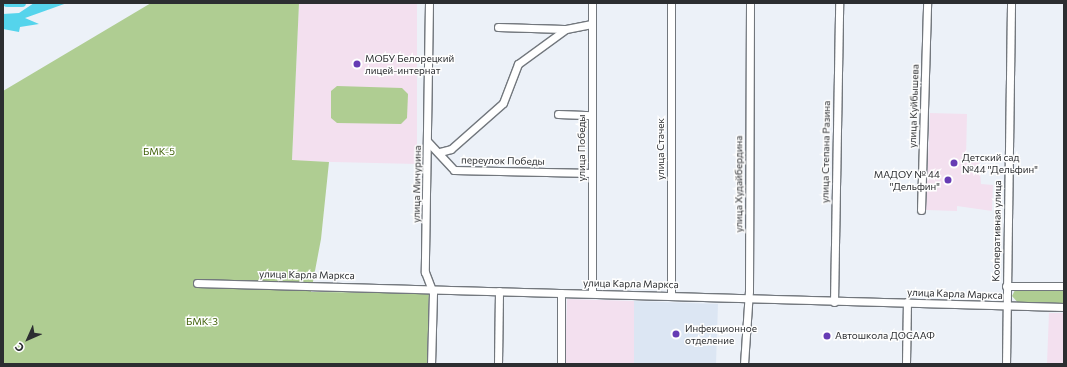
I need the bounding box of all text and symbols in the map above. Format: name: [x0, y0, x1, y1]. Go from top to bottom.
place label: МОБУ Белорецкий лицей-интернат: [365, 52, 454, 76]
marker: МОБУ Белорецкий лицей-интернат: [352, 59, 362, 69]
street label: улица Куйбышева: [907, 64, 921, 148]
street label: улица Степана Разина: [819, 101, 833, 203]
street label: улица Победы: [576, 114, 588, 182]
street label: улица Стачек: [655, 118, 667, 180]
street label: улица Худайбердина: [733, 136, 745, 232]
street label: улица Мичурина: [410, 145, 424, 223]
park label: БМК-5: [143, 146, 175, 158]
place label: Детский сад №44 "Дельфин": [962, 151, 1038, 174]
street label: переулок Победы: [461, 154, 545, 168]
marker: Детский сад №44 "Дельфин": [949, 158, 959, 168]
place label: МАДОУ № 44 "Дельфин": [874, 168, 940, 192]
marker: МАДОУ № 44 "Дельфин": [943, 175, 953, 185]
street label: Кооперативная улица: [990, 180, 1004, 282]
street label: улица Карла Маркса: [259, 268, 355, 282]
street label: улица Карла Маркса: [583, 277, 679, 291]
street label: улица Карла Маркса: [907, 286, 1003, 302]
park label: БМК-3: [186, 316, 218, 328]
north arrow: [8, 319, 48, 359]
place label: Инфекционное отделение: [685, 322, 757, 346]
marker: Инфекционное отделение: [670, 328, 682, 340]
place label: Автошкола ДОСААФ: [835, 330, 935, 342]
marker: Автошкола ДОСААФ: [822, 331, 832, 341]
text: С: [12, 341, 26, 355]

